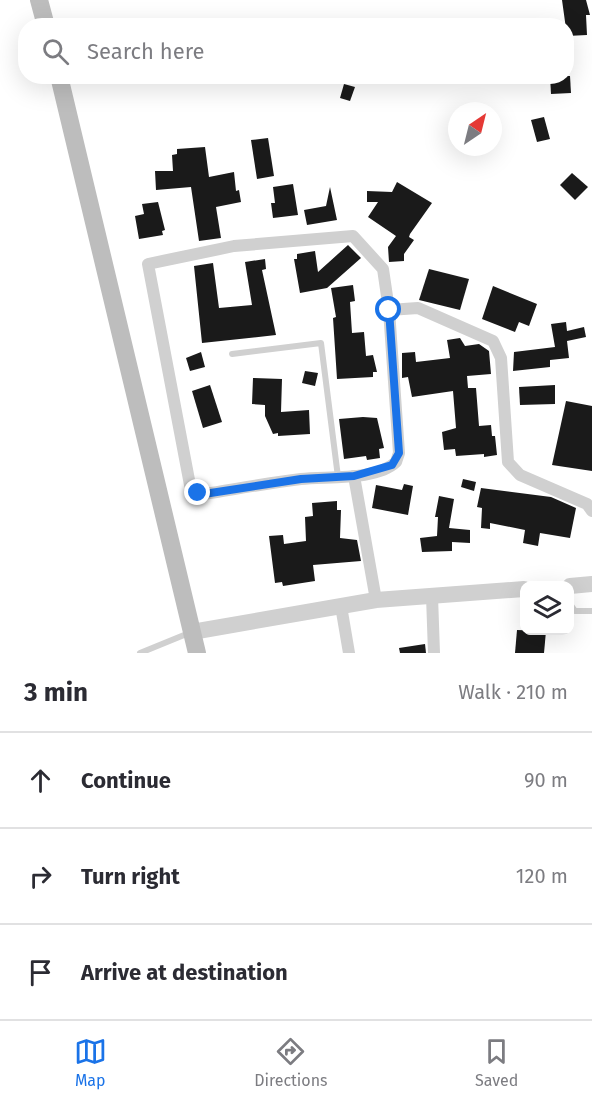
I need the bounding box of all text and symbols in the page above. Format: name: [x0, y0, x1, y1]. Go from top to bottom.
search box: [18, 18, 574, 84]
icon: search: [39, 35, 72, 68]
text: Search here: [87, 38, 205, 65]
north arrow: [448, 102, 502, 156]
route start: [375, 296, 401, 322]
route end: [184, 479, 210, 505]
map controls: [520, 581, 574, 635]
button: layers: [520, 581, 574, 635]
text: 3 min: [24, 677, 88, 708]
text: Walk · 210 m: [458, 680, 568, 704]
icon: ahead: [24, 764, 57, 797]
text: Continue: [81, 767, 171, 794]
text: 90 m: [524, 768, 568, 792]
icon: right: [24, 860, 57, 893]
text: Turn right: [81, 863, 180, 890]
text: 120 m: [516, 864, 568, 888]
icon: arrive: [24, 956, 57, 989]
text: Arrive at destination: [81, 959, 288, 986]
tab: Map: [74, 1035, 107, 1090]
tab: Directions: [254, 1035, 328, 1090]
tab: Saved: [475, 1035, 518, 1090]

